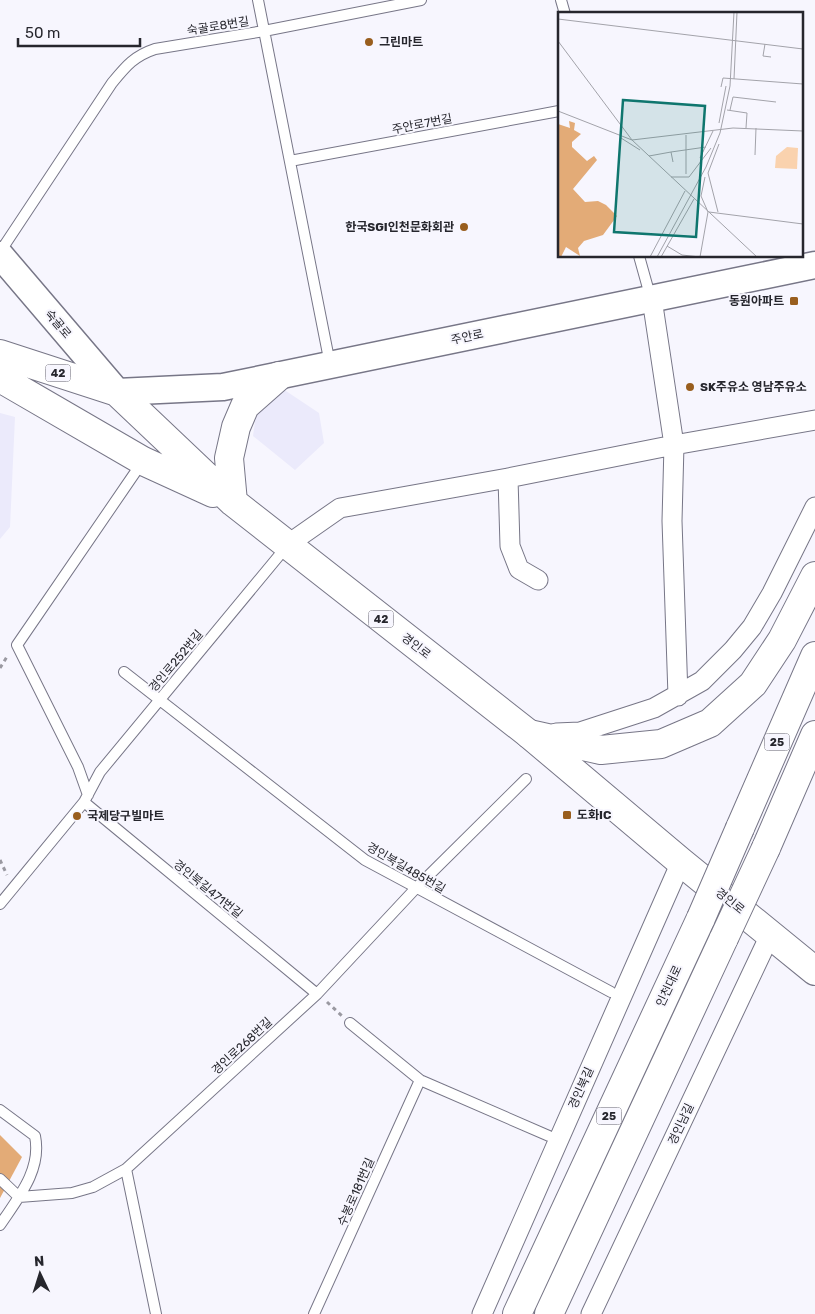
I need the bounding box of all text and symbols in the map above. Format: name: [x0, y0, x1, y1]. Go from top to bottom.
inset map: [558, 12, 802, 258]
street label: 숙골로8번길: [186, 14, 250, 38]
scale bar: [18, 15, 140, 47]
text: 50 m: [25, 24, 60, 42]
place label: 그린마트: [379, 35, 423, 49]
marker: 그린마트: [363, 36, 375, 48]
street label: 주안로7번길: [391, 111, 453, 137]
place label: 한국SGI인천문화회관: [345, 220, 454, 234]
marker: 한국SGI인천문화회관: [458, 221, 470, 233]
place label: 동원아파트: [729, 294, 784, 308]
marker: 동원아파트: [788, 295, 800, 307]
street label: 숙골로: [42, 307, 74, 341]
street label: 주안로: [449, 327, 485, 347]
road number: 42: [46, 364, 70, 382]
place label: SK주유소 영남주유소: [700, 380, 807, 394]
marker: SK주유소 영남주유소: [684, 381, 696, 393]
road number: 42: [368, 610, 394, 628]
street label: 경인로252번길: [146, 627, 206, 695]
street label: 경인로: [399, 630, 433, 662]
road number: 25: [764, 734, 790, 750]
place label: 도화IC: [577, 808, 612, 822]
place label: 국제당구빌마트: [87, 809, 164, 823]
marker: 도화IC: [561, 809, 573, 821]
marker: 국제당구빌마트: [71, 810, 83, 822]
street label: 경인북길485번길: [364, 840, 448, 896]
street label: 경인북길471번길: [171, 857, 245, 921]
street label: 경인로: [713, 885, 747, 917]
street label: 인천대로: [653, 963, 685, 1009]
street label: 경인로268번길: [209, 1015, 275, 1077]
street label: 경인북길: [566, 1065, 596, 1111]
street label: 경인남길: [665, 1101, 697, 1147]
road number: 25: [596, 1108, 622, 1124]
street label: 수봉로181번길: [335, 1156, 377, 1228]
north arrow: [15, 1249, 65, 1299]
text: N: [34, 1253, 45, 1270]

